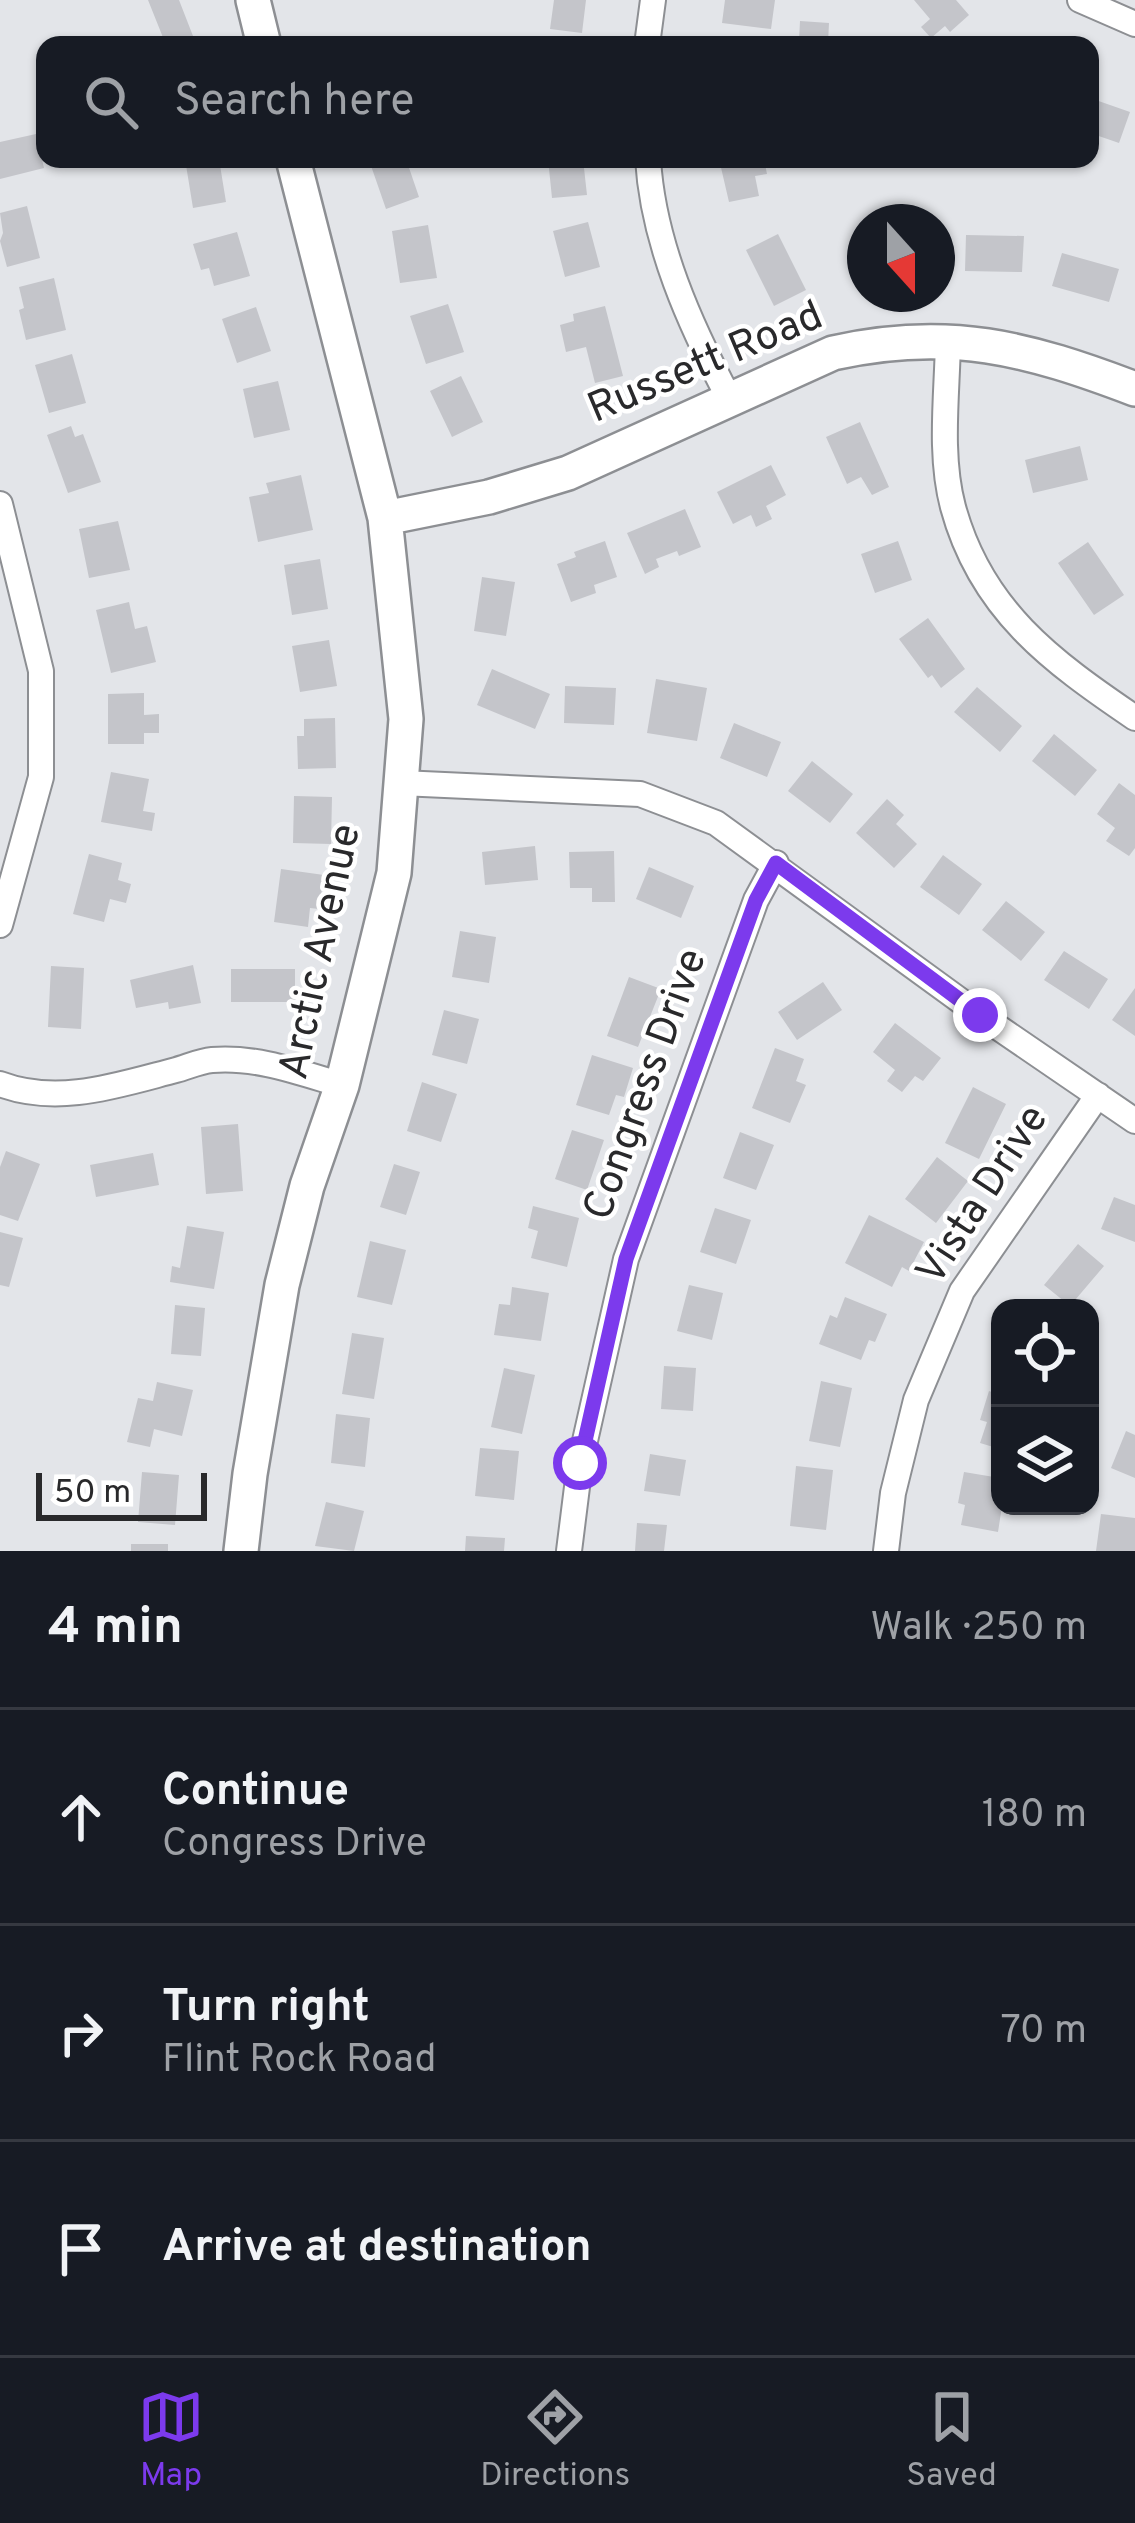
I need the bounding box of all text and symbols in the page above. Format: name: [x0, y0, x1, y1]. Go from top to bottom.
search box: [36, 36, 1099, 168]
icon: search: [78, 69, 144, 135]
text: Search here: [174, 74, 414, 131]
north arrow: [847, 204, 955, 312]
street label: Russett Road: [580, 291, 832, 437]
street label: Arctic Avenue: [269, 819, 375, 1085]
street label: Congress Drive: [573, 942, 721, 1228]
route end: [953, 988, 1007, 1042]
street label: Vista Drive: [906, 1096, 1062, 1296]
map controls: [991, 1299, 1099, 1515]
button: locate: [991, 1299, 1099, 1407]
button: layers: [991, 1407, 1099, 1515]
route start: [553, 1436, 607, 1490]
scale bar: [36, 1467, 207, 1520]
text: 50 m: [54, 1473, 131, 1515]
text: 4 min: [48, 1597, 183, 1662]
text: Walk · 250 m: [870, 1605, 1087, 1654]
text: Continue: [162, 1764, 349, 1821]
icon: ahead: [48, 1784, 114, 1850]
text: 180 m: [982, 1792, 1087, 1841]
text: Congress Drive: [162, 1821, 427, 1870]
text: Turn right: [162, 1980, 370, 2037]
icon: right: [48, 2000, 114, 2066]
text: 70 m: [1001, 2008, 1087, 2057]
text: Flint Rock Road: [162, 2037, 436, 2086]
icon: arrive: [48, 2216, 114, 2282]
text: Arrive at destination: [162, 2220, 592, 2277]
tab: Map: [138, 2384, 204, 2498]
tab: Directions: [480, 2384, 630, 2498]
tab: Saved: [906, 2384, 997, 2498]

